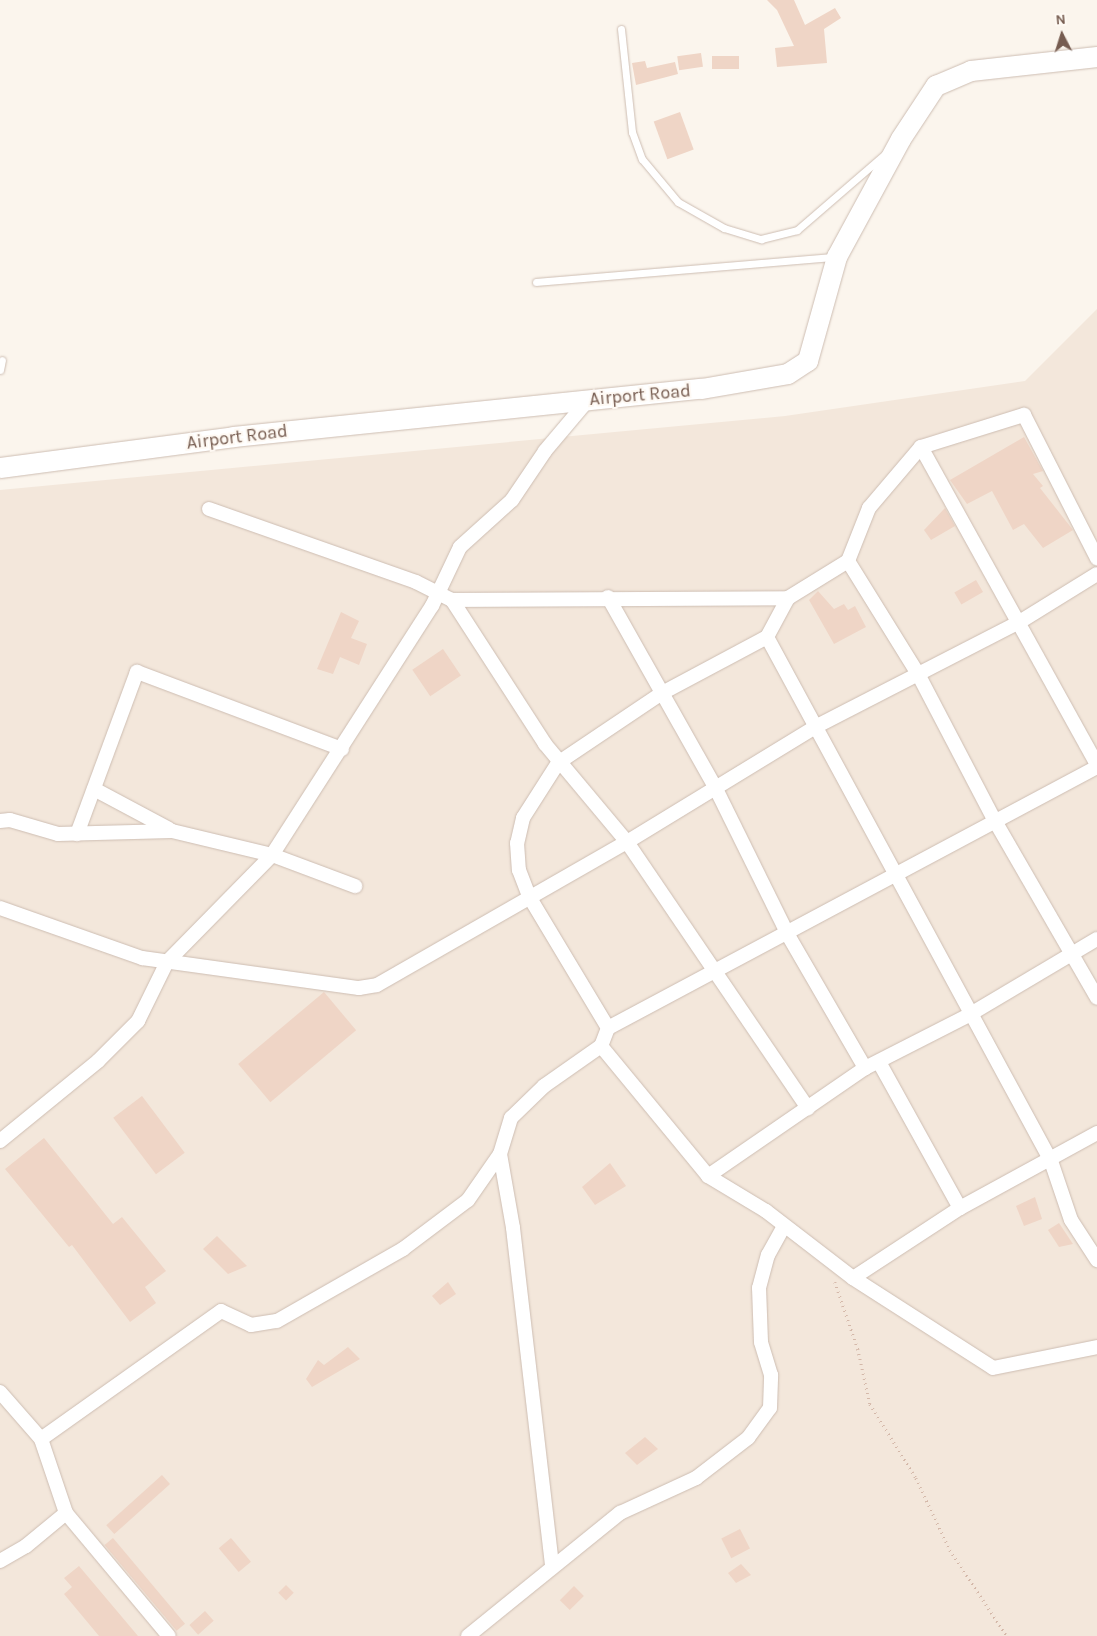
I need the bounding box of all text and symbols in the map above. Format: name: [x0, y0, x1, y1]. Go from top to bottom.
north arrow: [1037, 10, 1087, 60]
text: N: [1055, 11, 1066, 28]
street label: Airport Road: [588, 380, 692, 410]
street label: Airport Road: [185, 420, 289, 454]

